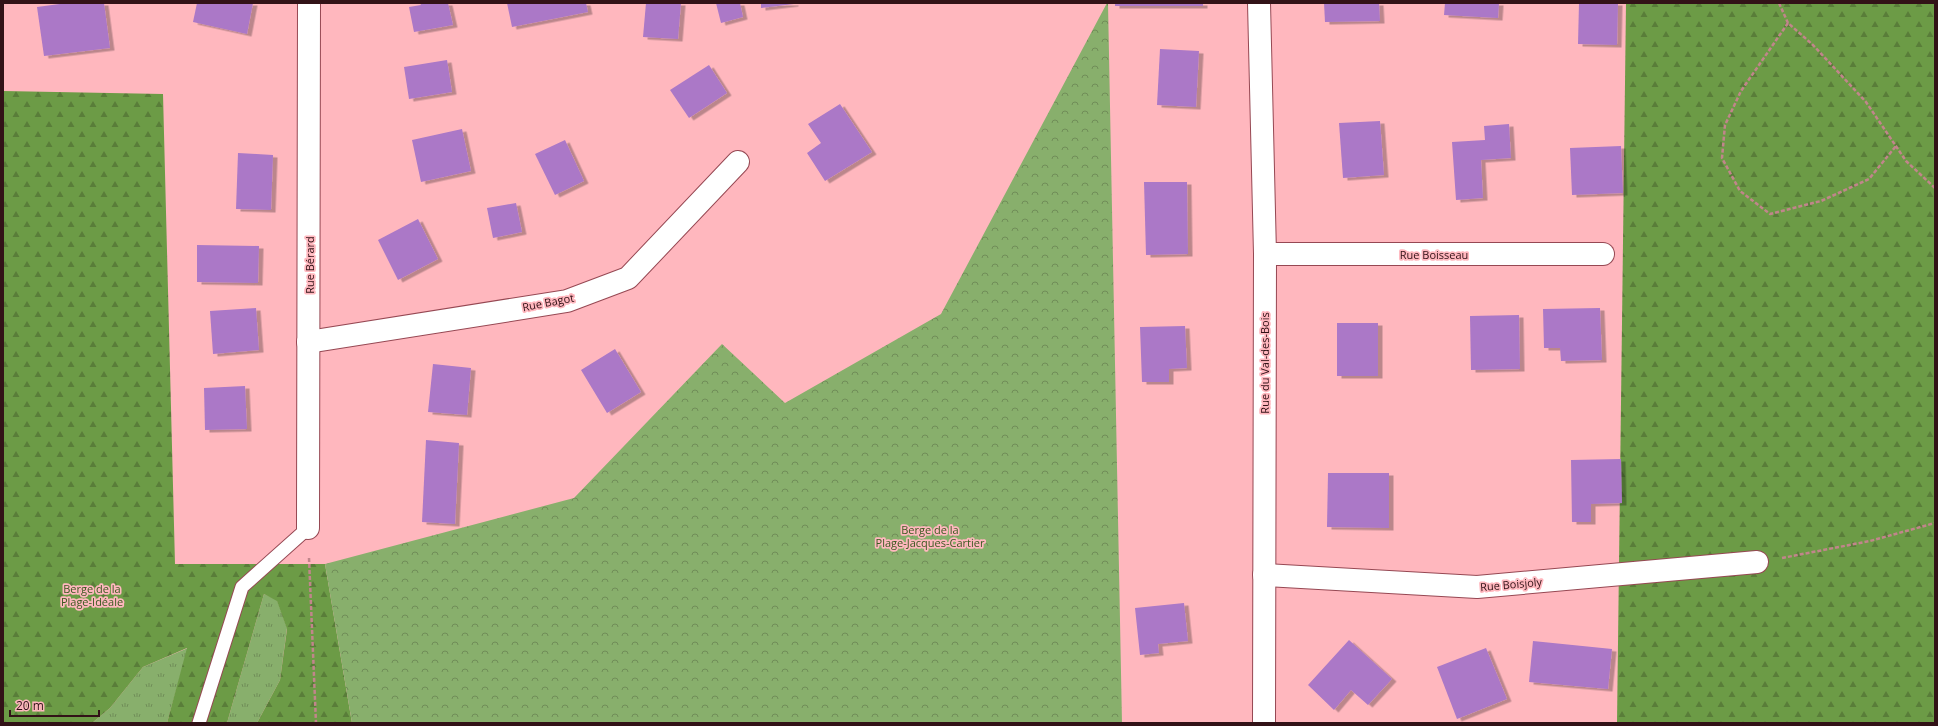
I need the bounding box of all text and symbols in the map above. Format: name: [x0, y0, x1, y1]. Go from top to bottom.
street label: Rue Bérard: [302, 236, 317, 294]
street label: Rue Boisseau: [1400, 247, 1468, 262]
street label: Rue Bagot: [521, 290, 575, 314]
street label: Rue du Val-des-Bois: [1257, 312, 1272, 414]
park label: Berge de la Plage-Jacques-Cartier: [876, 522, 985, 550]
street label: Rue Boisjoly: [1479, 574, 1543, 594]
park label: Berge de la Plage-Idéale: [61, 581, 123, 609]
scale bar: [10, 692, 99, 718]
text: 20 m: [16, 697, 44, 714]

